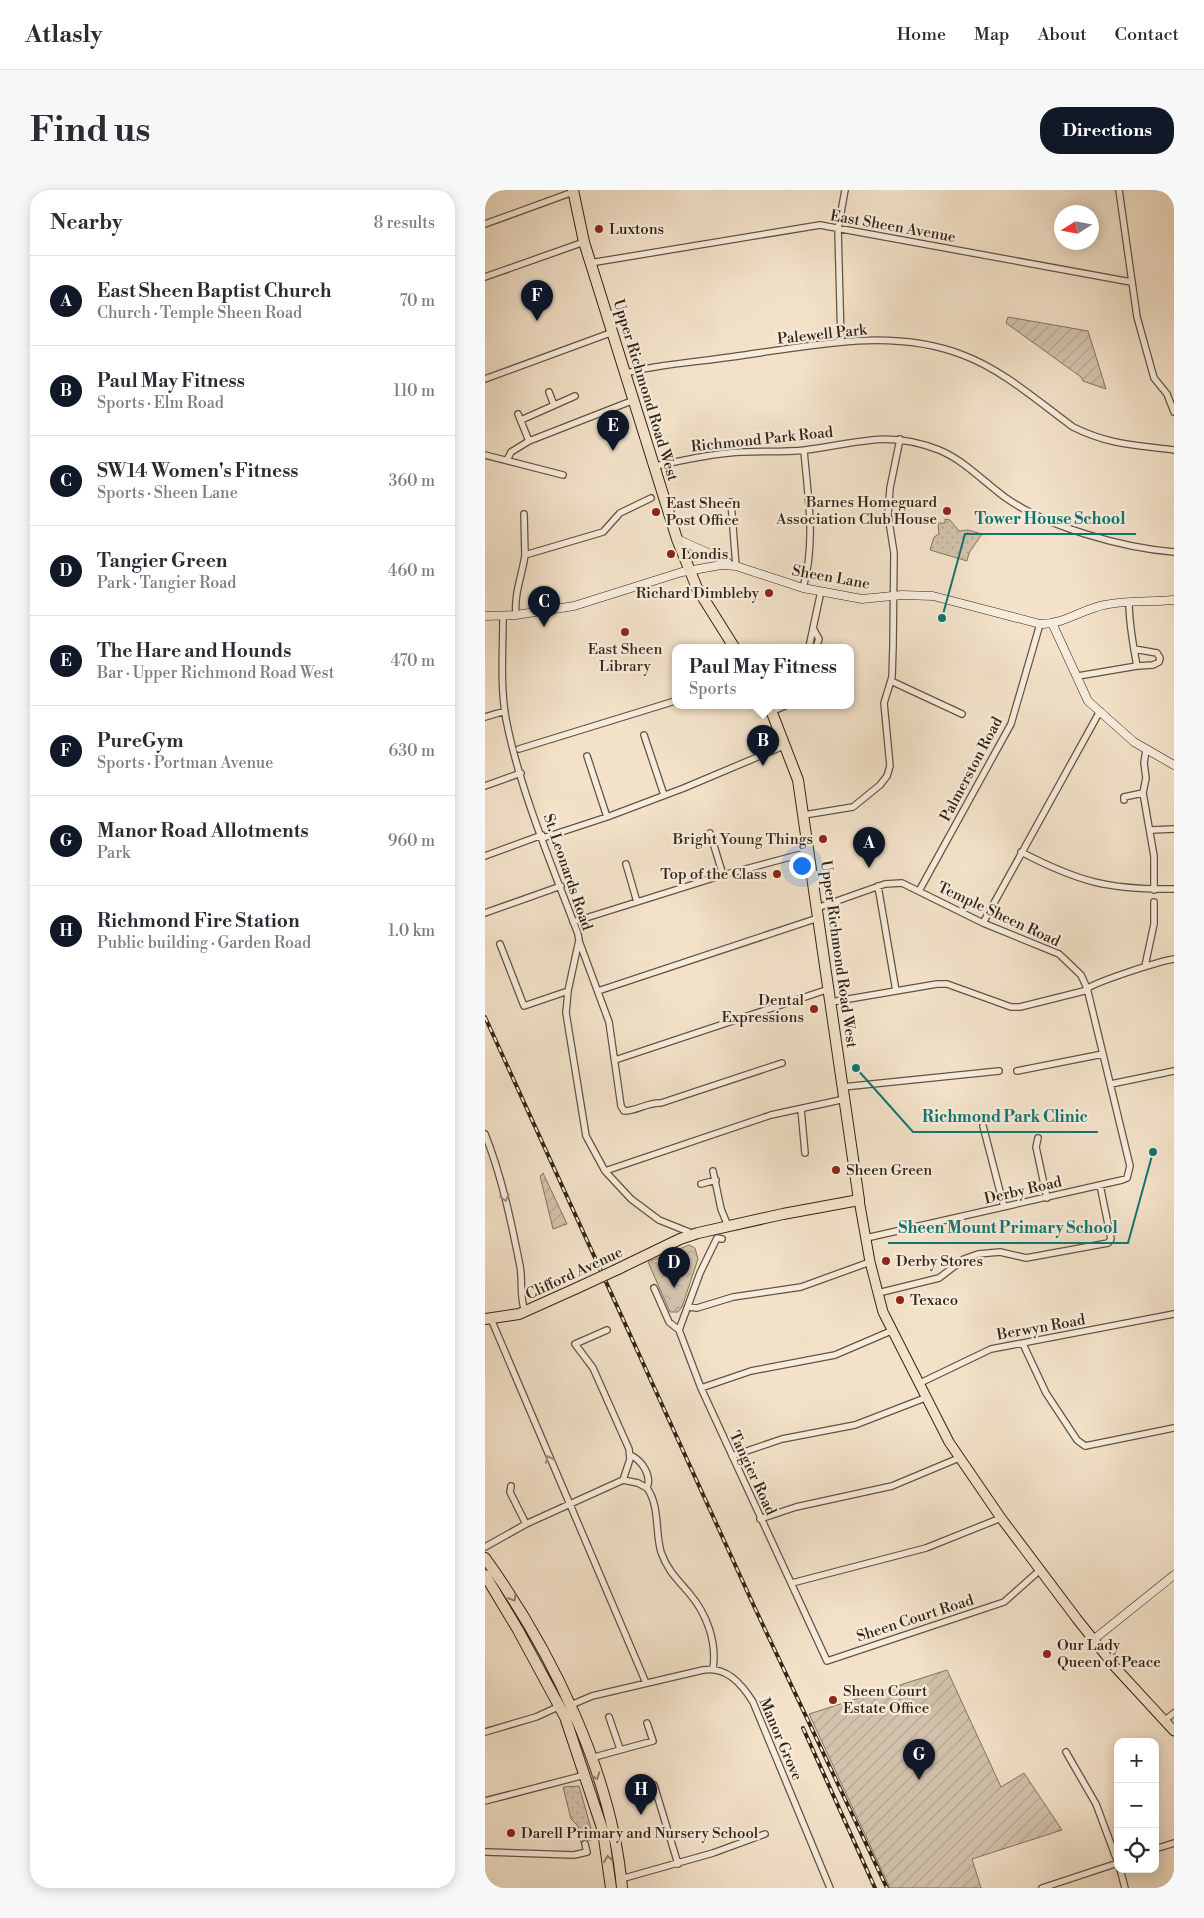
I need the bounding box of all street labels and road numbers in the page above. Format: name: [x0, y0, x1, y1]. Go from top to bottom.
street label: East Sheen Avenue: [829, 206, 957, 247]
street label: Upper Richmond Road West: [609, 297, 682, 484]
street label: Palewell Park: [776, 320, 869, 349]
street label: Richmond Park Road: [690, 423, 835, 456]
street label: Sheen Lane: [790, 561, 871, 594]
street label: Palmerston Road: [936, 713, 1007, 825]
street label: St. Leonards Road: [539, 811, 597, 933]
street label: Upper Richmond Road West: [816, 859, 861, 1050]
street label: Temple Sheen Road: [934, 878, 1064, 951]
street label: Derby Road: [982, 1172, 1064, 1209]
street label: Clifford Avenue: [523, 1243, 626, 1304]
street label: Berwyn Road: [994, 1310, 1087, 1345]
street label: Tangier Road: [725, 1428, 781, 1519]
street label: Sheen Court Road: [854, 1590, 977, 1646]
street label: Manor Grove: [755, 1695, 806, 1783]

